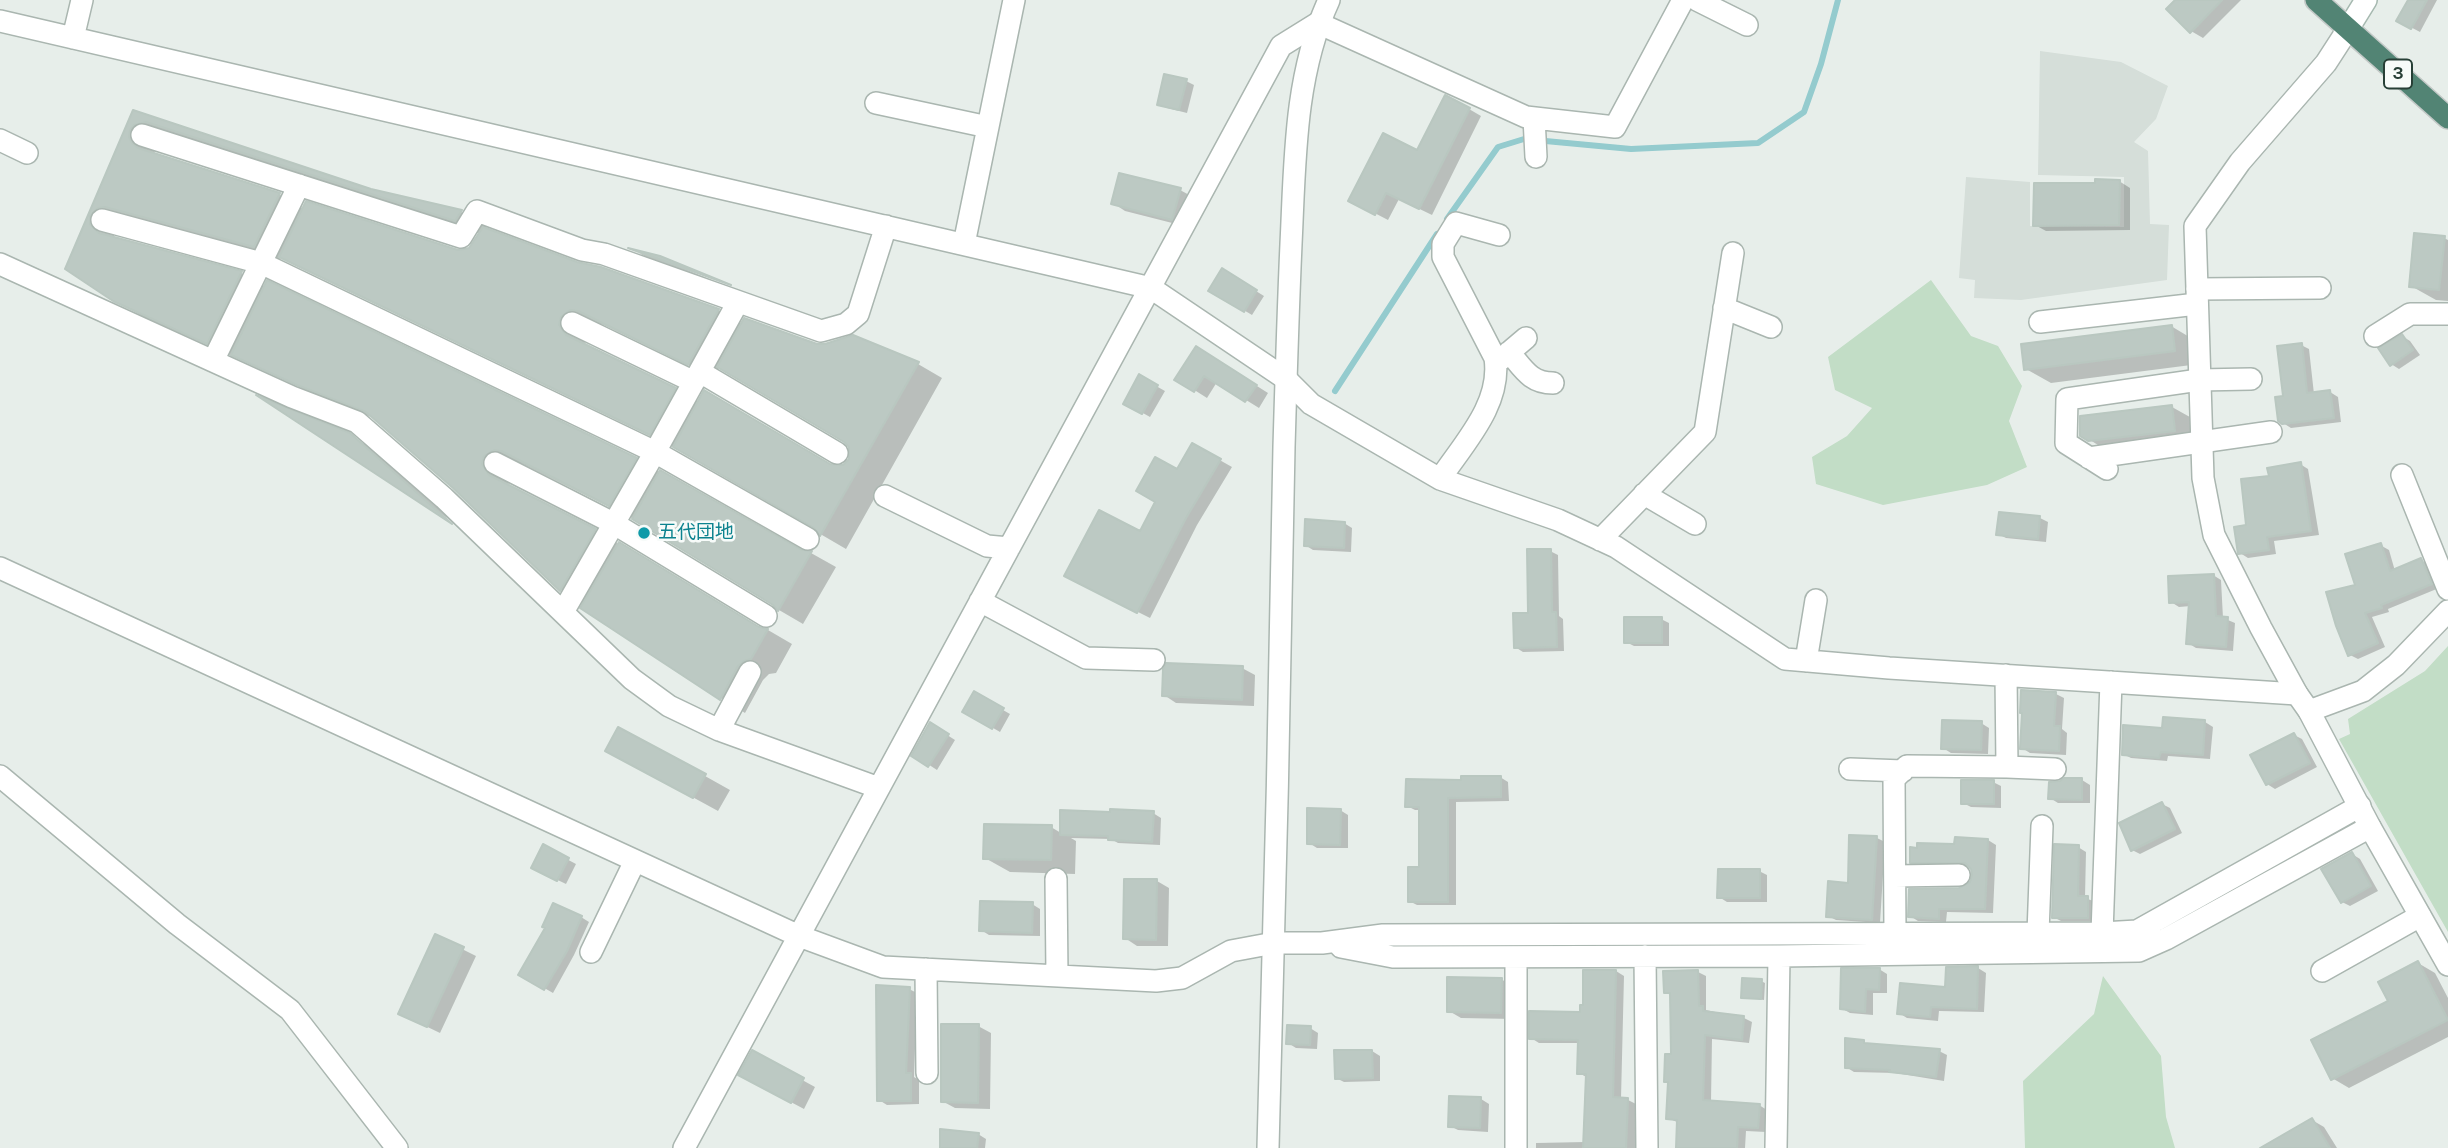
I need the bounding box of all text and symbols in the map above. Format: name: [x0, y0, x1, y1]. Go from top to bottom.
road number: 3: [2384, 60, 2412, 88]
place label: 五代団地: [658, 522, 734, 544]
marker: 五代団地: [636, 525, 652, 541]

